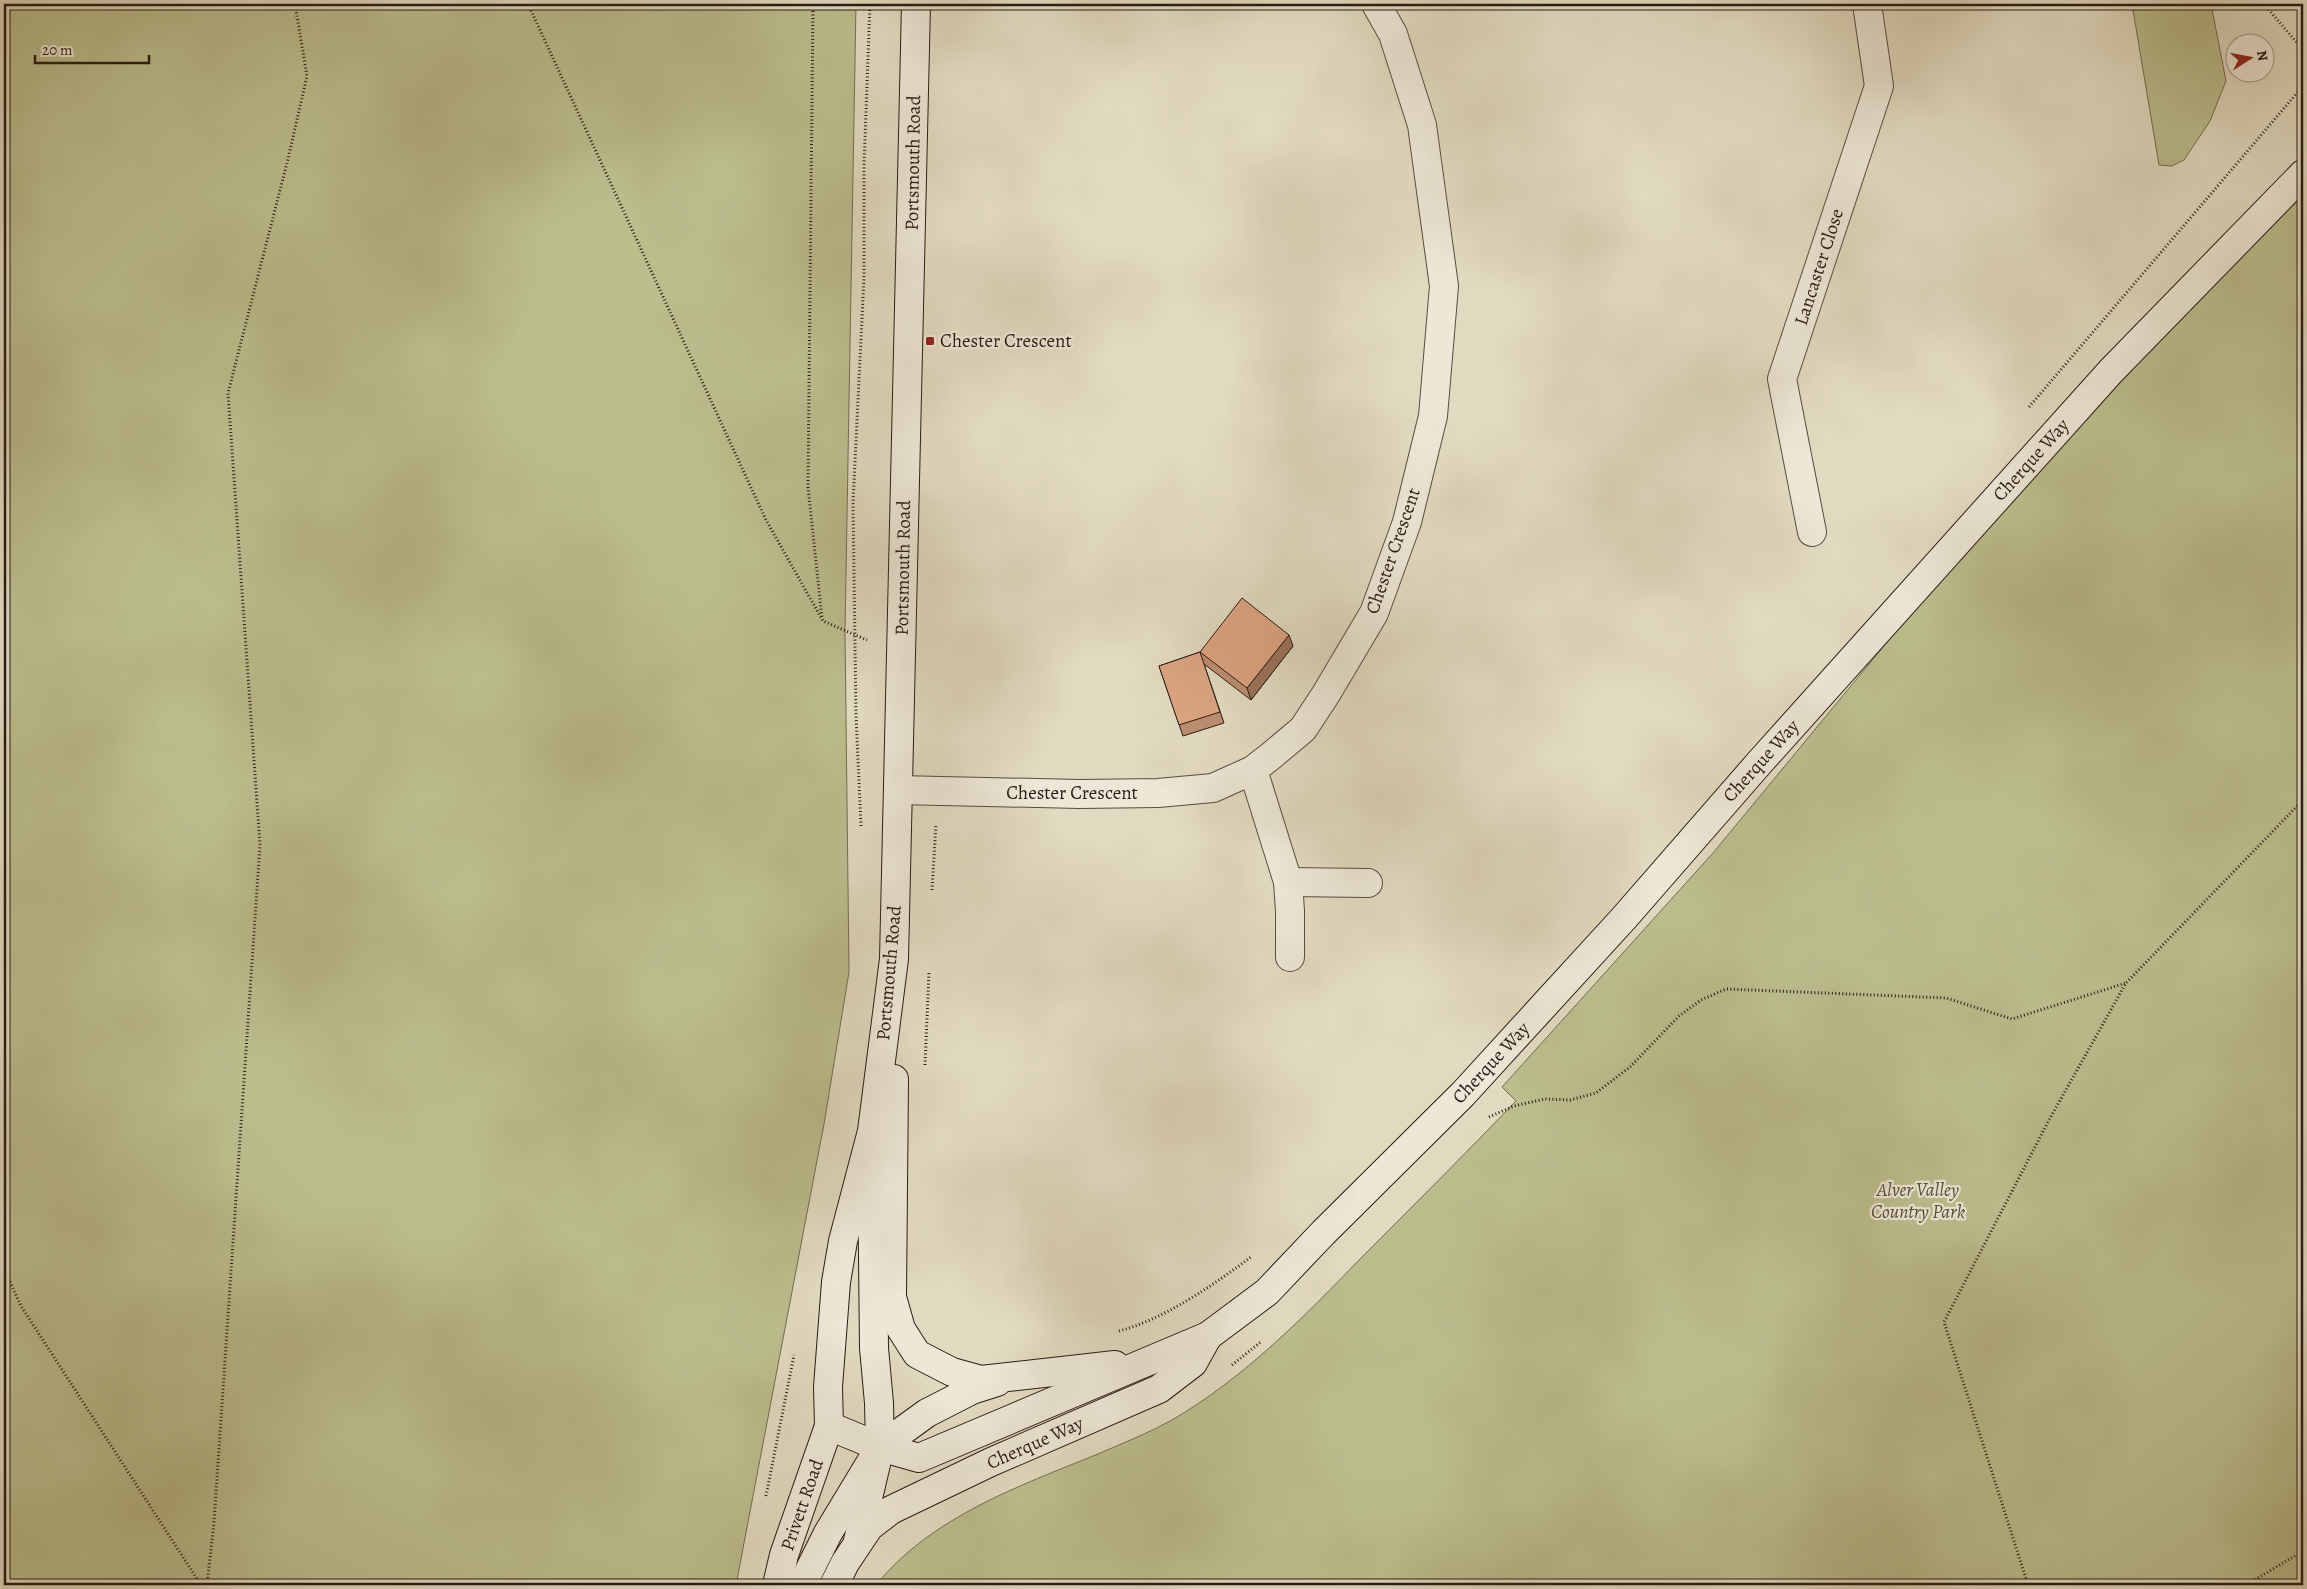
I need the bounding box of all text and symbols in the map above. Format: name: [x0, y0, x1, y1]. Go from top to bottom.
scale bar: [35, 32, 149, 64]
north arrow: [2224, 32, 2274, 82]
text: 20 m: [42, 40, 73, 60]
text: N: [2252, 49, 2273, 62]
street label: Portsmouth Road: [899, 94, 927, 231]
street label: Lancaster Close: [1788, 205, 1850, 329]
place label: Chester Crescent: [940, 328, 1072, 354]
marker: Chester Crescent: [924, 335, 936, 347]
street label: Cherque Way: [1987, 413, 2076, 507]
street label: Chester Crescent: [1359, 484, 1427, 618]
street label: Portsmouth Road: [889, 499, 917, 636]
street label: Cherque Way: [1717, 714, 1806, 808]
street label: Chester Crescent: [1006, 780, 1138, 806]
street label: Portsmouth Road: [870, 904, 908, 1042]
street label: Cherque Way: [1446, 1016, 1536, 1110]
park label: Alver Valley Country Park: [1871, 1177, 1965, 1225]
street label: Cherque Way: [983, 1410, 1088, 1476]
street label: Privett Road: [774, 1455, 830, 1554]

